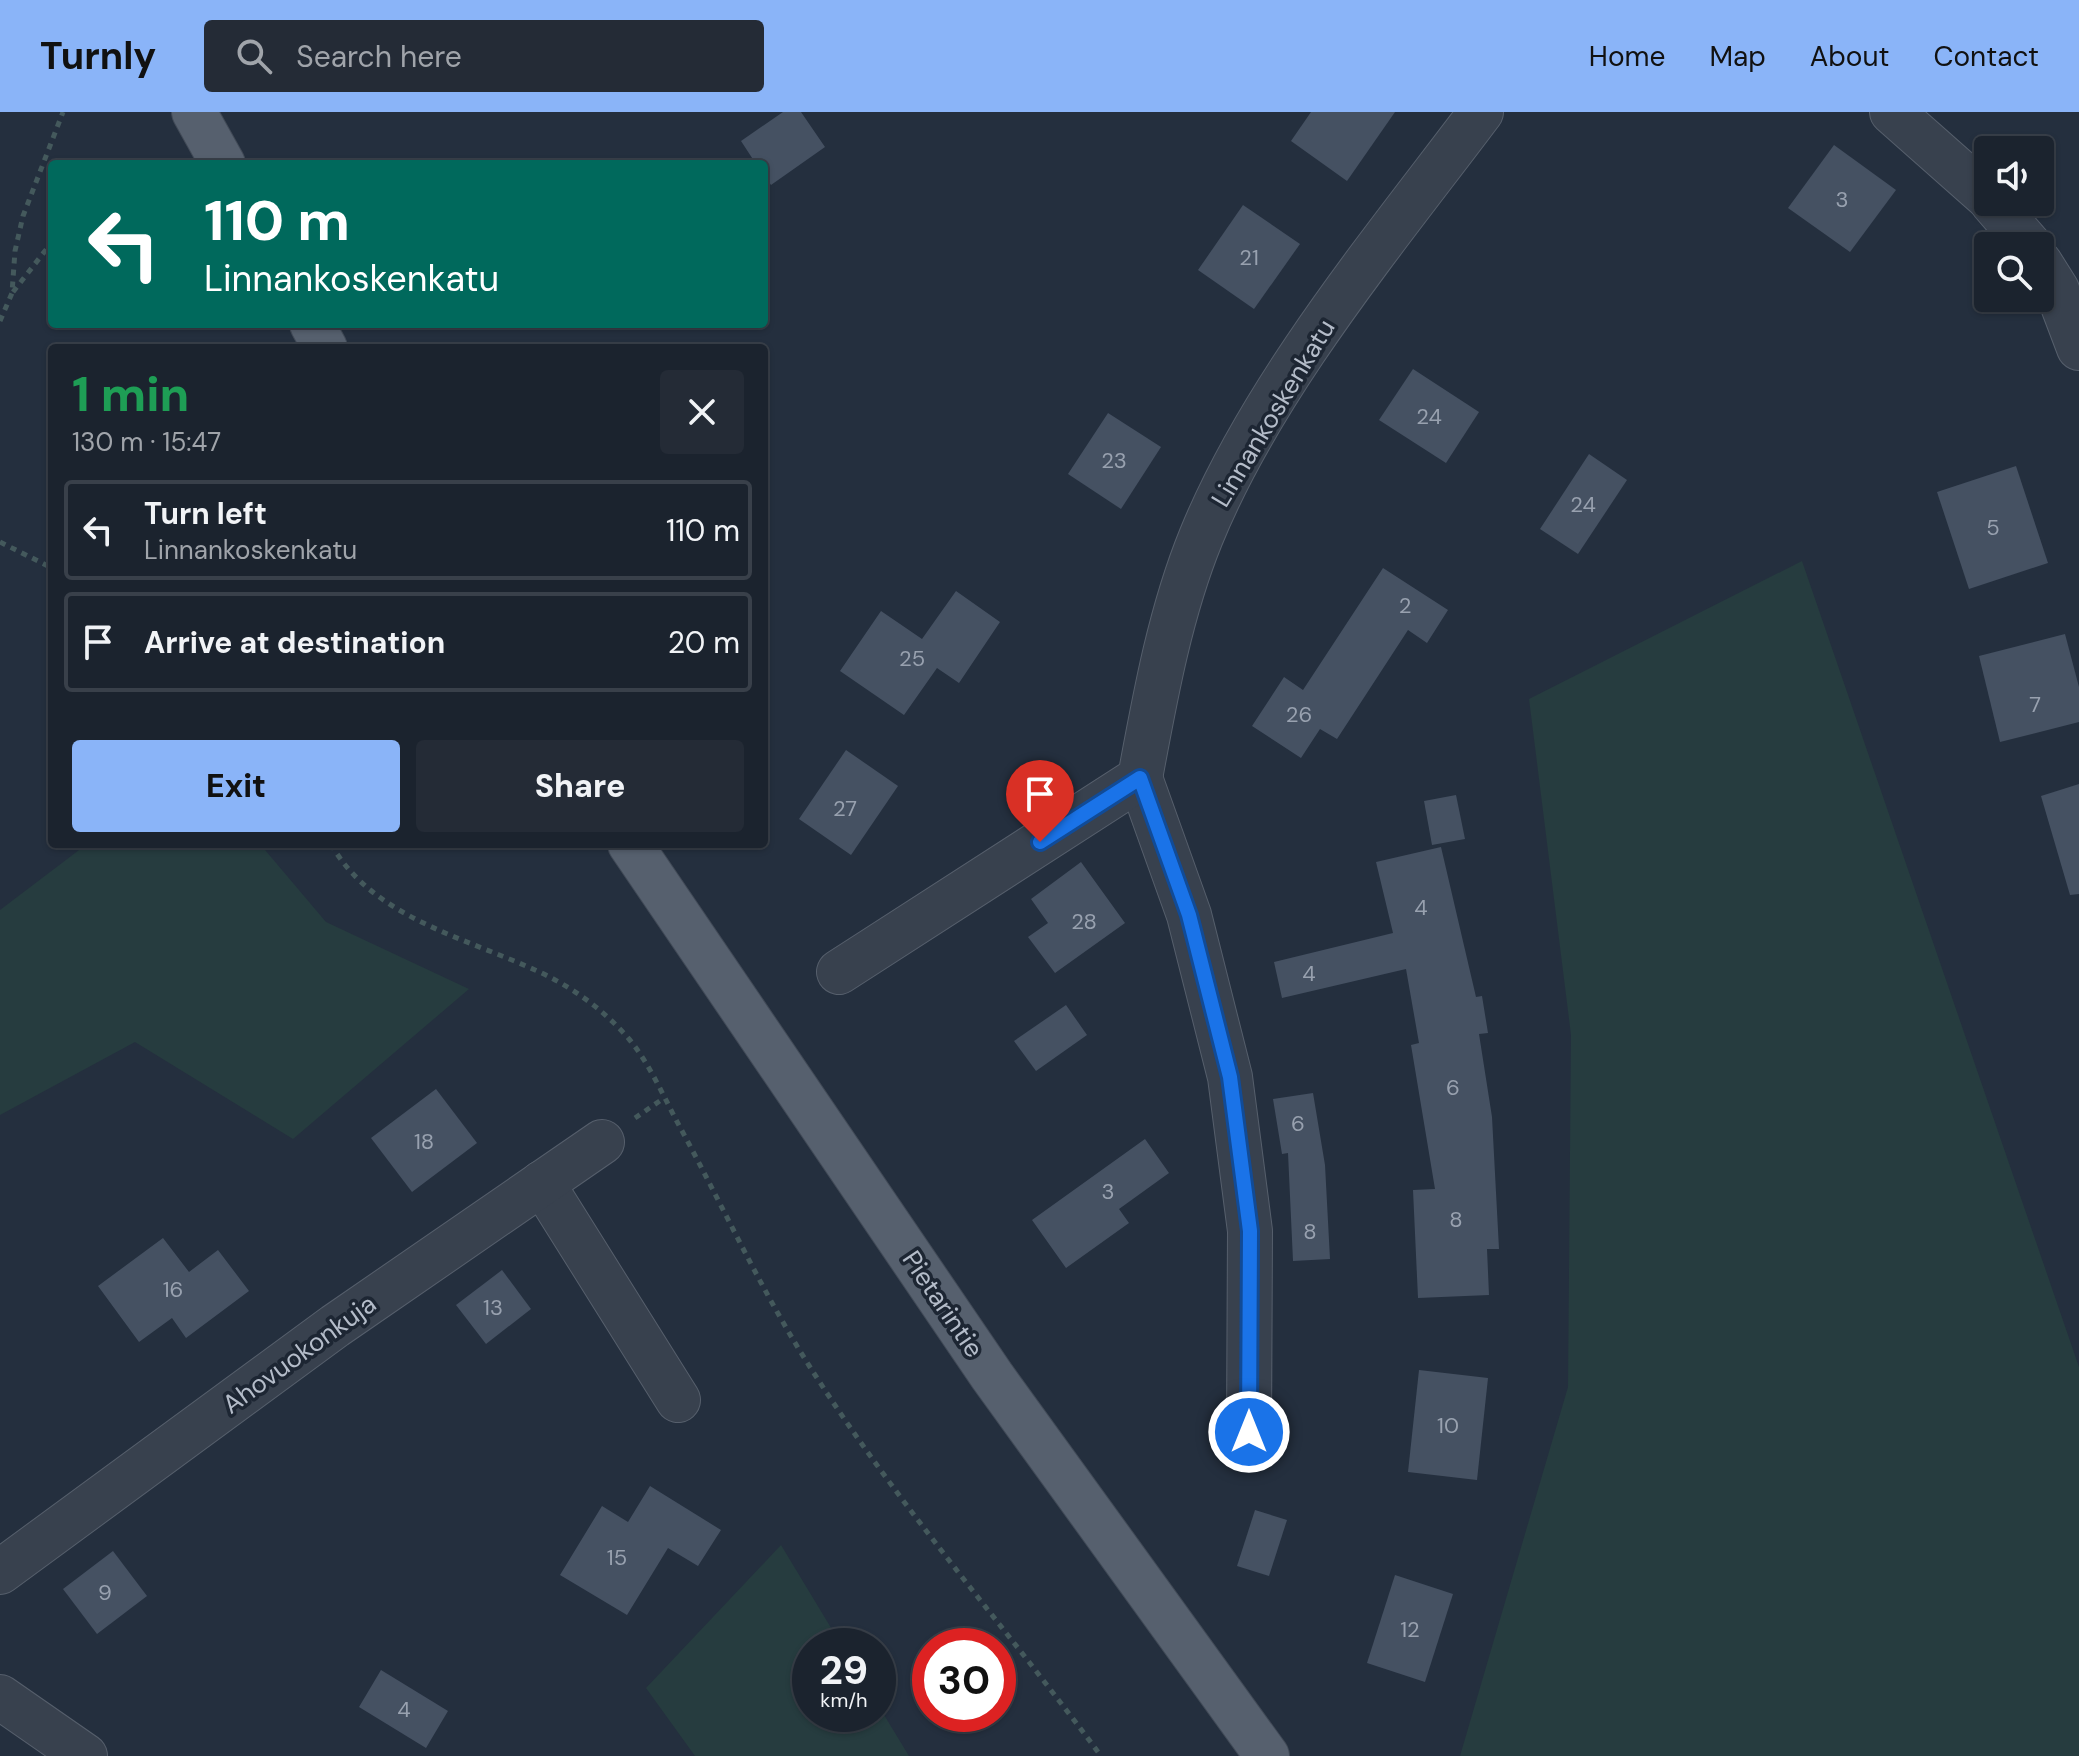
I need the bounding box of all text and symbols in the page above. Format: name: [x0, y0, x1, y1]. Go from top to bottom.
search box: [204, 20, 764, 92]
text: Turnly: [40, 31, 156, 81]
icon: search: [232, 34, 276, 78]
text: Search here: [296, 37, 462, 76]
text: Home: [1589, 38, 1665, 75]
text: Map: [1709, 38, 1766, 75]
text: About: [1810, 38, 1889, 75]
text: Contact: [1933, 38, 2039, 75]
map controls: [1974, 136, 2054, 312]
button: sound: [1974, 136, 2054, 216]
text: 110 m: [204, 184, 350, 257]
house number: 3: [1835, 185, 1849, 214]
icon: left: [72, 192, 176, 296]
button: search: [1974, 232, 2054, 312]
house number: 21: [1239, 243, 1259, 272]
text: Linnankoskenkatu: [204, 255, 499, 302]
street label: Linnankoskenkatu: [1204, 313, 1342, 513]
text: 1 min: [72, 363, 189, 426]
button: close: [660, 370, 744, 454]
house number: 24: [1416, 402, 1442, 431]
text: 130 m · 15:47: [72, 425, 221, 459]
house number: 23: [1101, 446, 1127, 475]
house number: 24: [1570, 490, 1596, 519]
text: Turn left: [144, 494, 267, 533]
icon: left: [76, 508, 120, 552]
text: 110 m: [666, 511, 740, 550]
house number: 5: [1986, 513, 2000, 542]
text: Linnankoskenkatu: [144, 533, 357, 567]
house number: 2: [1399, 591, 1411, 620]
icon: arrive: [76, 620, 120, 664]
text: Arrive at destination: [144, 623, 445, 662]
text: 20 m: [668, 623, 740, 662]
house number: 25: [899, 644, 925, 673]
house number: 7: [2029, 690, 2041, 719]
house number: 26: [1286, 700, 1312, 729]
button: Exit: [72, 740, 400, 832]
button: Share: [416, 740, 744, 832]
pin: [1006, 760, 1074, 842]
icon: arrive: [1018, 772, 1062, 816]
house number: 27: [833, 794, 857, 823]
house number: 4: [1414, 893, 1428, 922]
house number: 28: [1071, 907, 1097, 936]
house number: 4: [1302, 959, 1316, 988]
house number: 6: [1446, 1073, 1460, 1102]
house number: 6: [1291, 1109, 1305, 1138]
house number: 18: [414, 1127, 434, 1156]
house number: 3: [1101, 1177, 1115, 1206]
house number: 8: [1449, 1205, 1463, 1234]
house number: 8: [1303, 1217, 1317, 1246]
street label: Pietarintie: [895, 1244, 991, 1364]
house number: 16: [163, 1275, 183, 1304]
street label: Ahovuokonkuja: [215, 1287, 383, 1421]
house number: 13: [483, 1293, 503, 1322]
position arrow: [1207, 1390, 1291, 1474]
house number: 10: [1437, 1411, 1459, 1440]
house number: 15: [607, 1543, 627, 1572]
house number: 9: [98, 1578, 112, 1607]
house number: 12: [1400, 1615, 1420, 1644]
speed limit sign: 30: [912, 1628, 1016, 1732]
text: 29: [820, 1644, 868, 1696]
text: km/h: [820, 1687, 868, 1713]
house number: 4: [397, 1695, 411, 1724]

